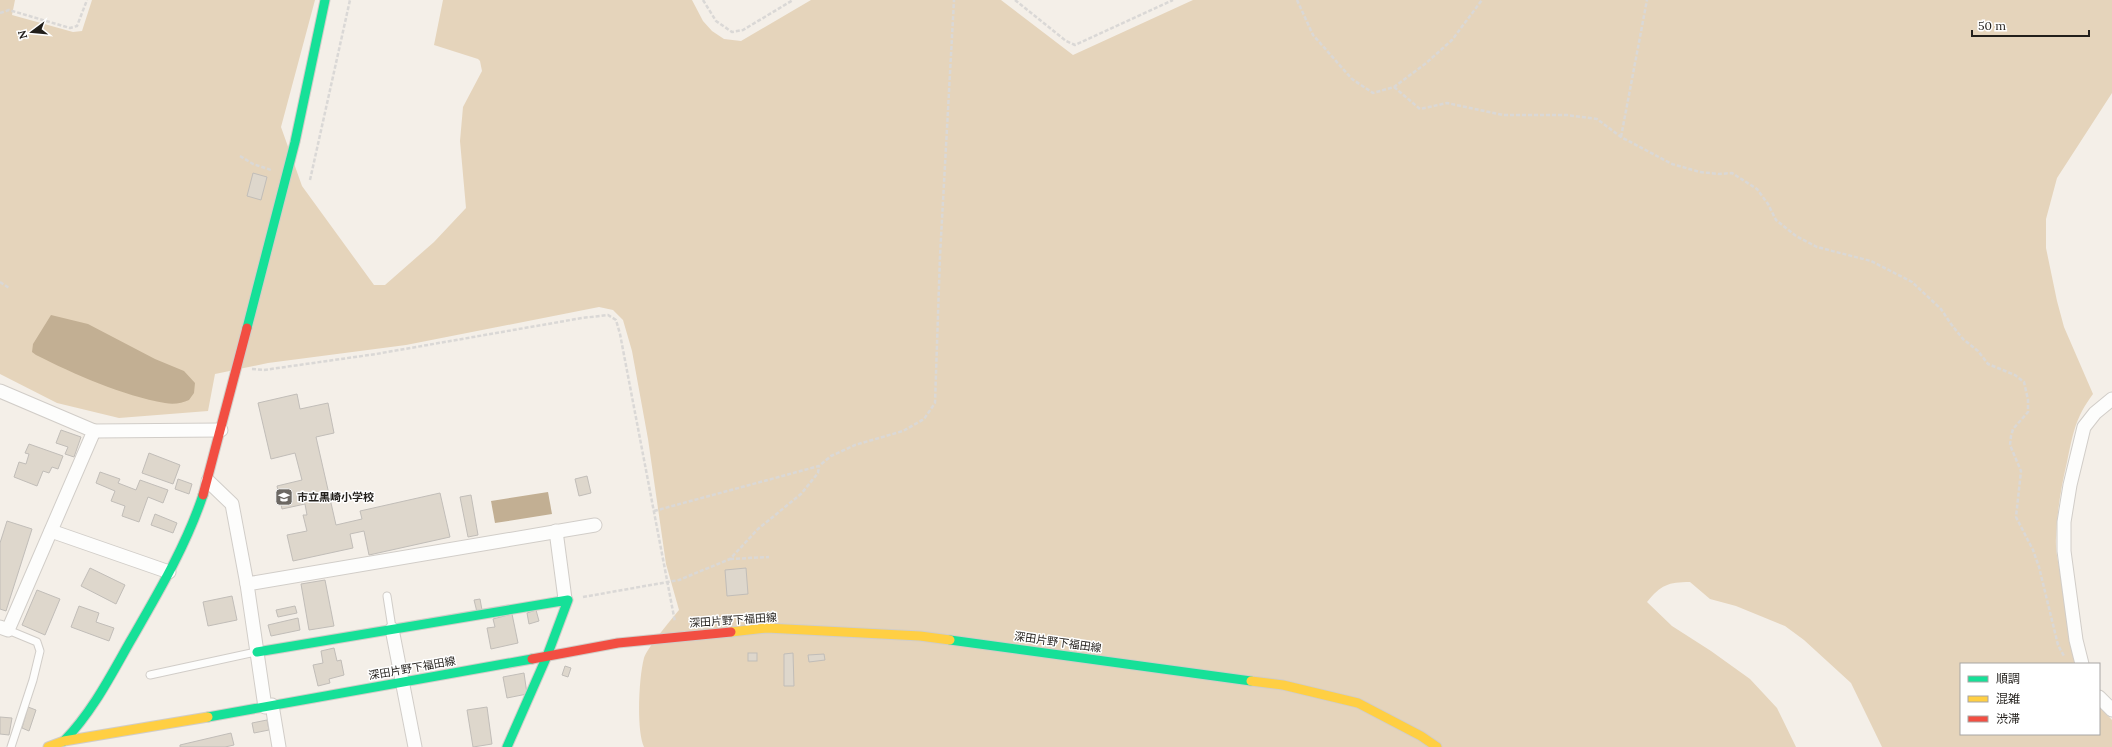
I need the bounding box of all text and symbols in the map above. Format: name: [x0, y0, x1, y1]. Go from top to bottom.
north arrow: [12, 12, 52, 52]
scale bar: [1972, 12, 2089, 38]
text: 50 m: [1978, 18, 2006, 33]
text: N: [14, 28, 30, 41]
school or university icon: 市立黒崎小学校: [274, 487, 294, 507]
place label: 市立黒崎小学校: [297, 490, 374, 504]
street label: 深田片野下福田線: [689, 610, 777, 630]
street label: 深田片野下福田線: [1013, 629, 1103, 655]
street label: 深田片野下福田線: [367, 653, 457, 683]
legend: [1960, 663, 2100, 735]
text: 順調: [1996, 671, 2020, 686]
text: 混雑: [1996, 691, 2020, 706]
text: 渋滞: [1996, 711, 2020, 726]

